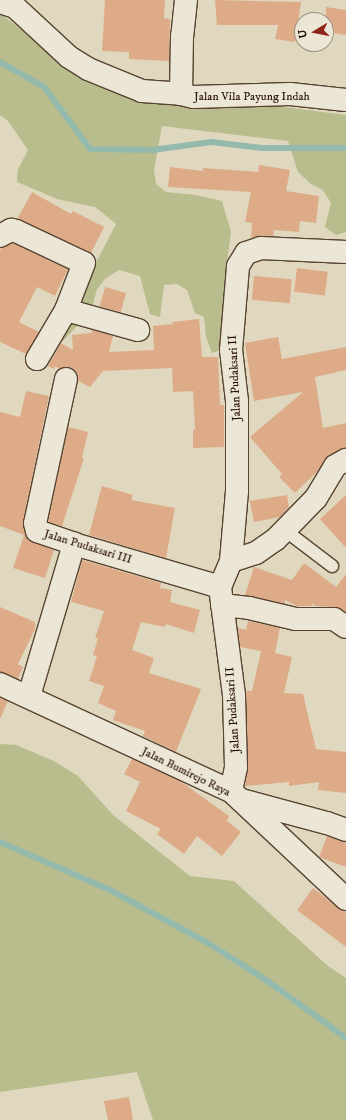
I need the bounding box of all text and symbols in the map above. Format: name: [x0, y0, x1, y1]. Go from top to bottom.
north arrow: [294, 12, 334, 52]
text: U: [296, 29, 311, 39]
street label: Jalan Vila Payung Indah: [194, 90, 310, 104]
street label: Jalan Pudaksari II: [226, 335, 244, 421]
street label: Jalan Pudaksari III: [42, 527, 134, 567]
street label: Jalan Pudaksari II: [223, 667, 243, 753]
street label: Jalan Bumirejo Raya: [139, 744, 233, 800]

